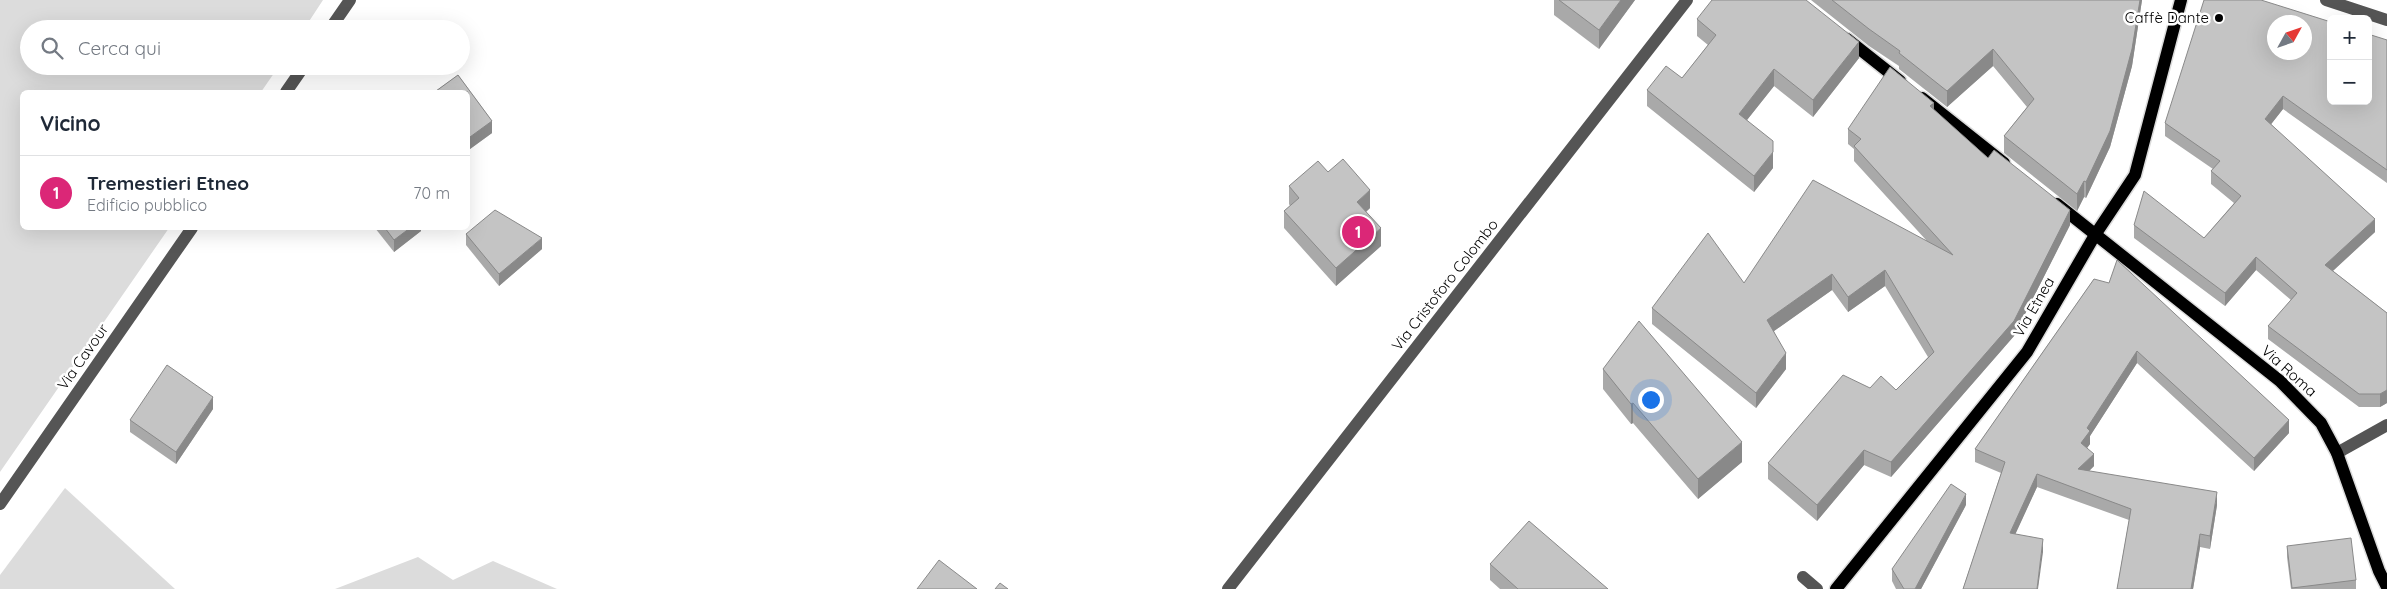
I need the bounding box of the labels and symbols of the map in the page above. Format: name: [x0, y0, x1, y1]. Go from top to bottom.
place label: Caffè Dante: [2125, 8, 2209, 27]
marker: Caffè Dante: [2213, 12, 2225, 24]
north arrow: [2267, 15, 2312, 60]
pin: 1: [1342, 213, 1374, 251]
street label: Via Cristoforo Colombo: [1387, 215, 1502, 354]
street label: Via Etnea: [2009, 273, 2058, 340]
street label: Via Cavour: [53, 320, 112, 393]
street label: Via Roma: [2258, 341, 2321, 401]
your location: [1638, 387, 1664, 413]

